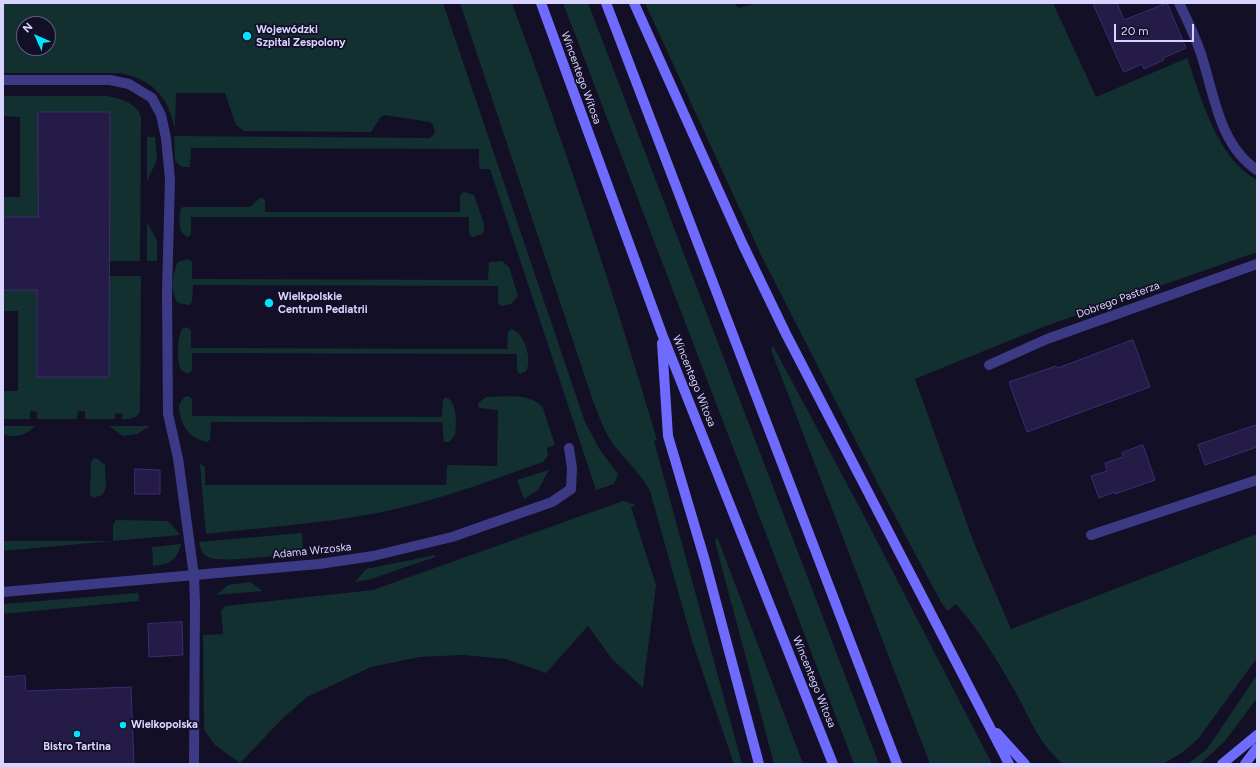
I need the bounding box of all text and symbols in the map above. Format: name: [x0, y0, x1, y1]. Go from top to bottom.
north arrow: [16, 16, 56, 56]
scale bar: [1116, 16, 1196, 42]
text: N: [20, 20, 35, 35]
place label: Wojewódzki Szpital Zespolony: [256, 23, 346, 49]
text: 20 m: [1121, 24, 1149, 38]
marker: Wojewódzki Szpital Zespolony: [241, 30, 253, 42]
street label: Wincentego Witosa: [558, 30, 604, 126]
street label: Dobrego Pasterza: [1075, 279, 1161, 321]
place label: Wielkpolskie Centrum Pediatrii: [278, 290, 368, 316]
marker: Wielkpolskie Centrum Pediatrii: [263, 297, 275, 309]
street label: Wincentego Witosa: [670, 333, 718, 429]
street label: Adama Wrzoska: [272, 540, 352, 562]
street label: Wincentego Witosa: [790, 634, 838, 730]
place label: Wielkopolska: [131, 718, 198, 732]
marker: Wielkopolska: [118, 720, 128, 730]
marker: Bistro Tartina: [72, 729, 82, 739]
place label: Bistro Tartina: [43, 740, 111, 754]

